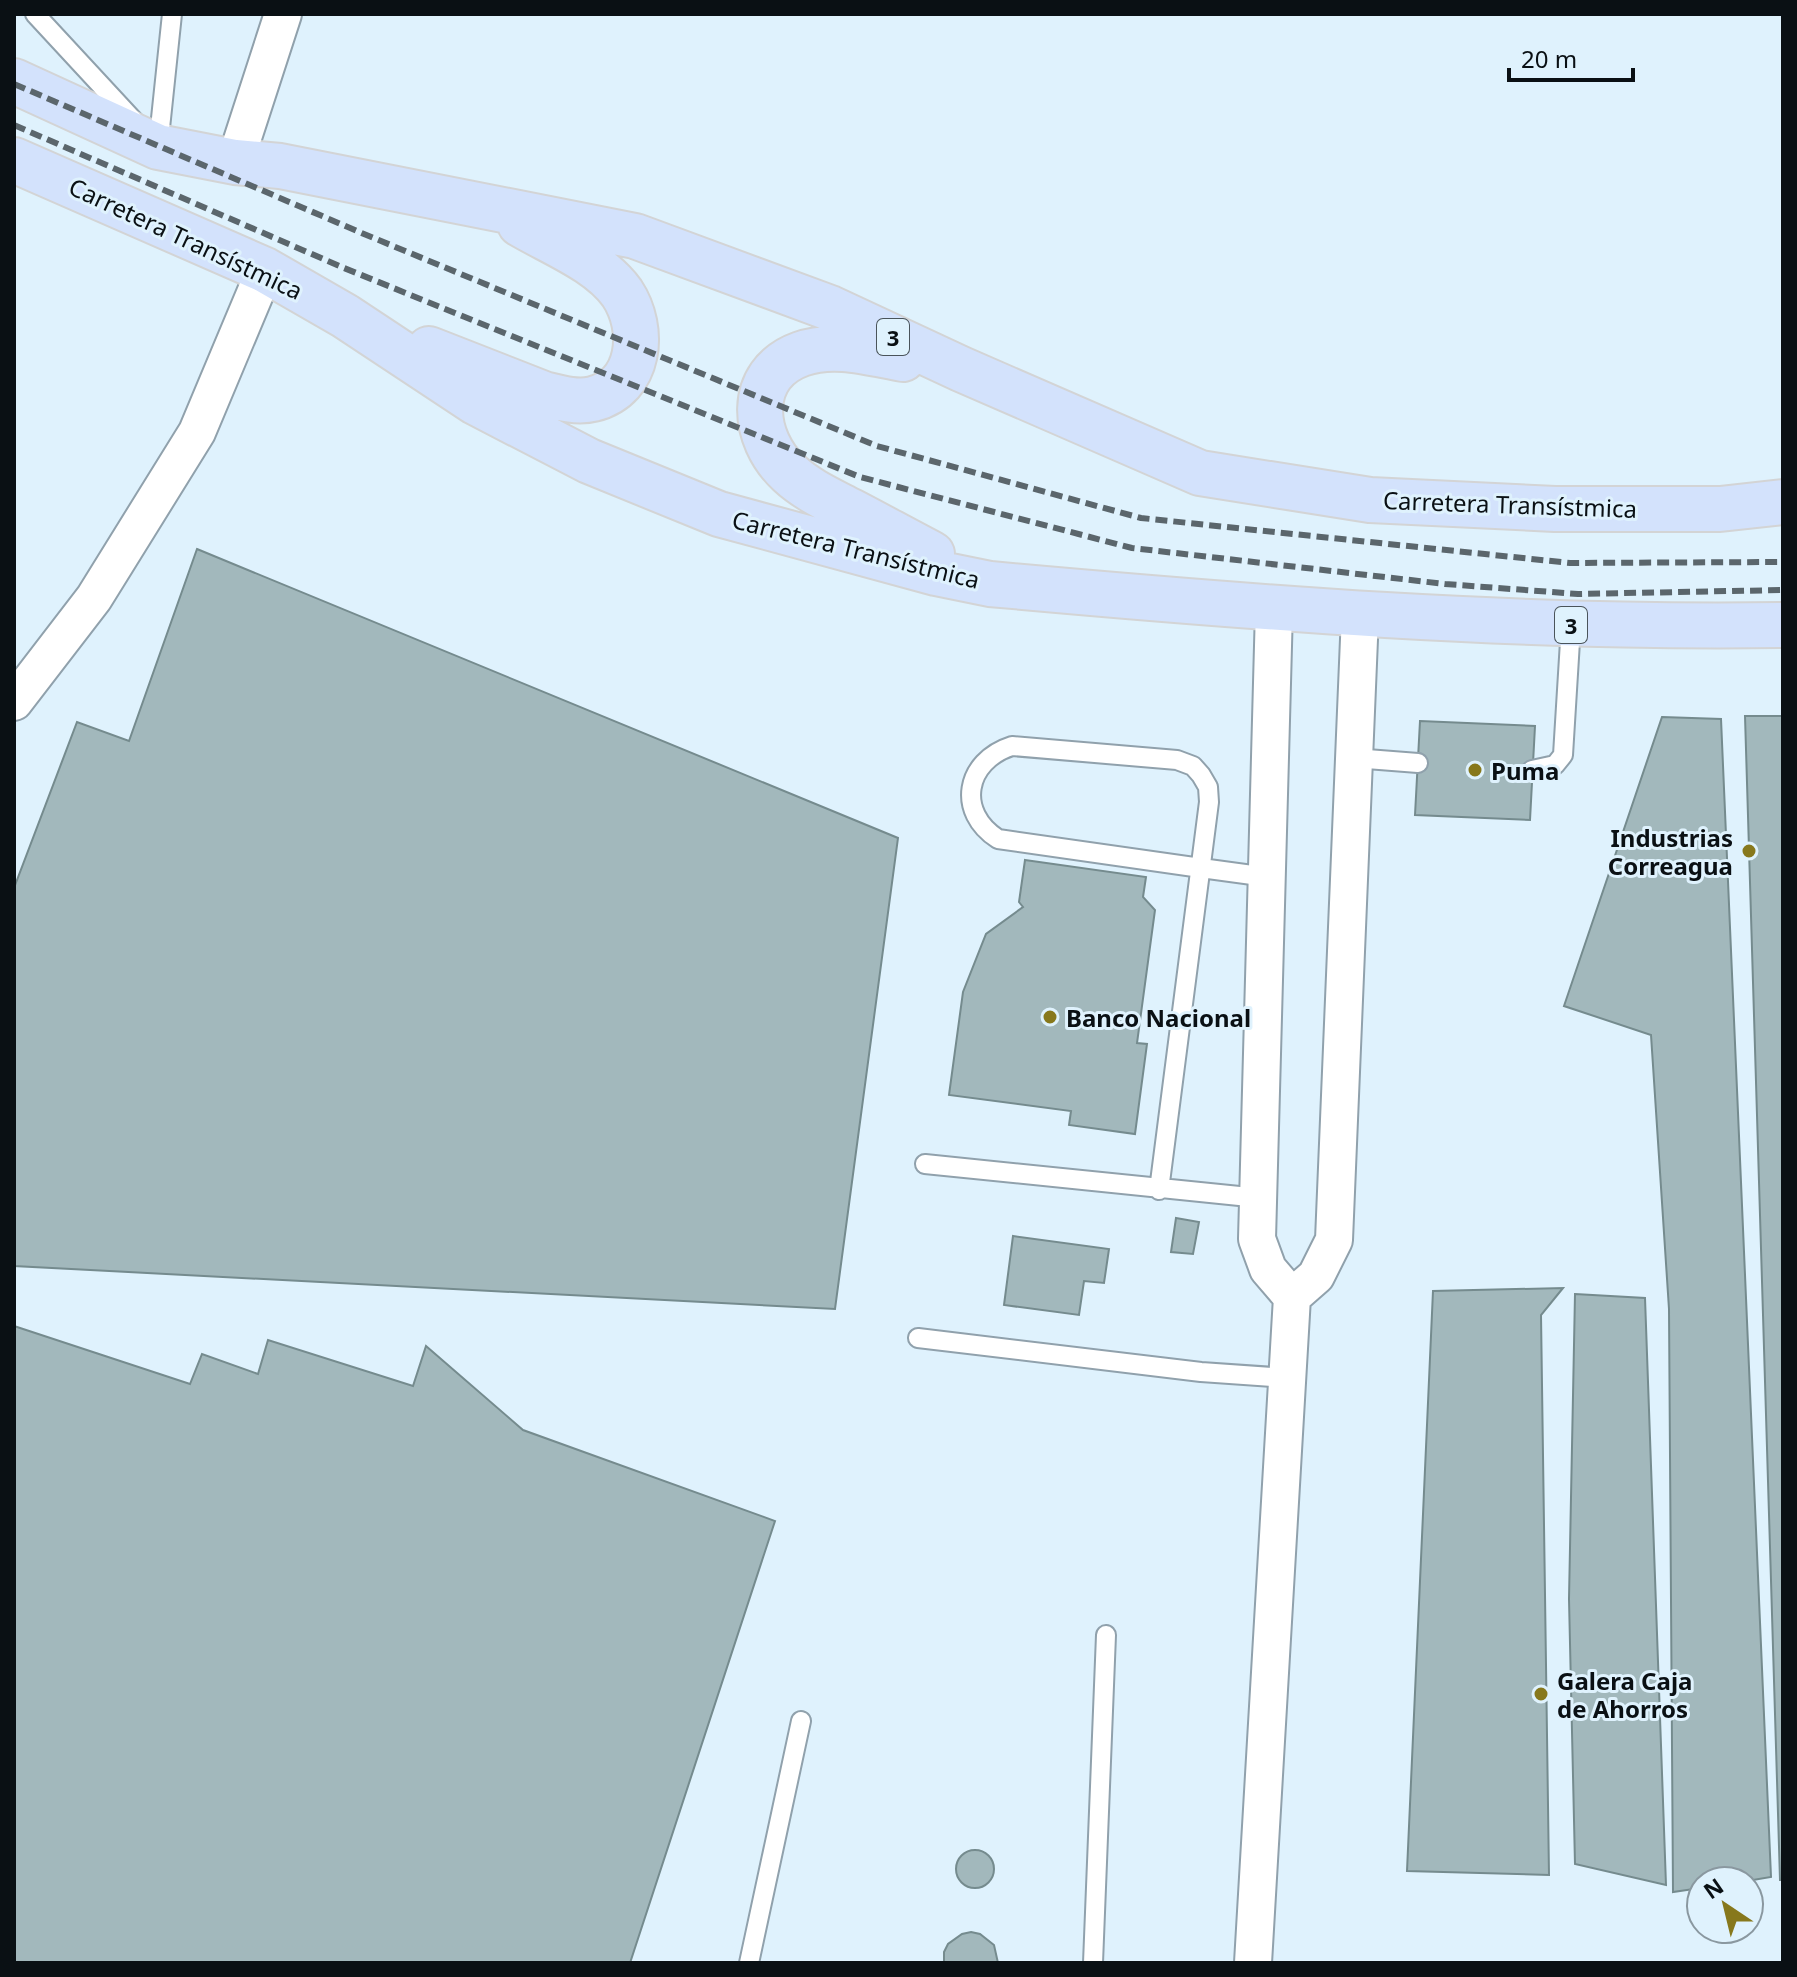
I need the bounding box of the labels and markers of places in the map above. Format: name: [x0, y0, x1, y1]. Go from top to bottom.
place label: Puma: [1491, 754, 1559, 787]
marker: Puma: [1466, 761, 1484, 779]
place label: Industrias Correagua: [1608, 821, 1733, 882]
marker: Industrias Correagua: [1740, 842, 1758, 860]
place label: Banco Nacional: [1066, 1001, 1251, 1034]
marker: Banco Nacional: [1041, 1008, 1059, 1026]
place label: Galera Caja de Ahorros: [1557, 1664, 1692, 1725]
marker: Galera Caja de Ahorros: [1532, 1685, 1550, 1703]

